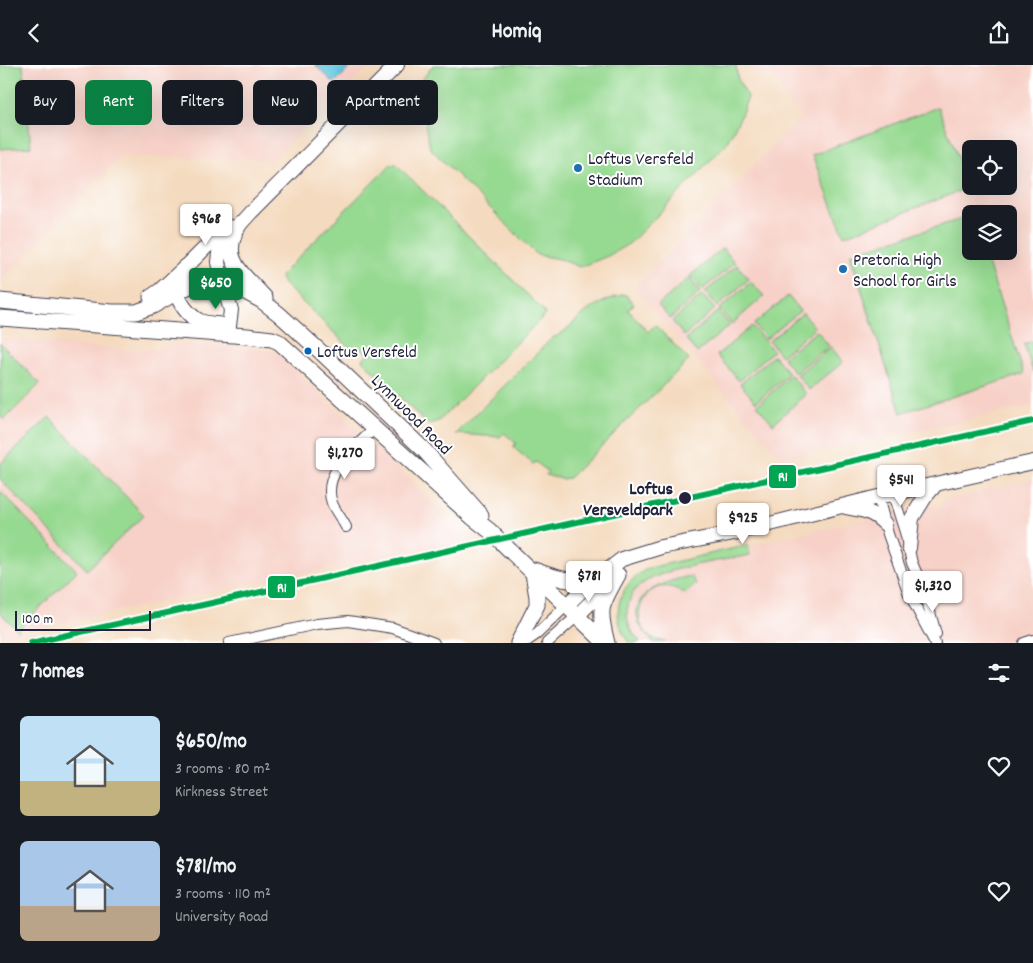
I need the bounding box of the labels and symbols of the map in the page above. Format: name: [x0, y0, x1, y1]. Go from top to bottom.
place label: Loftus Versfeld Stadium: [588, 148, 694, 194]
marker: Loftus Versfeld Stadium: [572, 162, 584, 174]
pin: $968: [176, 203, 236, 246]
place label: Pretoria High School for Girls: [853, 249, 957, 295]
marker: Pretoria High School for Girls: [837, 263, 849, 275]
pin: $650: [186, 267, 246, 310]
place label: Loftus Versfeld: [317, 342, 417, 366]
marker: Loftus Versfeld: [303, 346, 313, 356]
street label: Lynnwood Road: [364, 370, 456, 462]
pin: $1,270: [304, 437, 386, 480]
line badge: R1: [768, 464, 797, 489]
pin: $541: [871, 465, 931, 507]
text: R1: [778, 468, 788, 488]
place label: Loftus Versveldpark: [583, 478, 674, 524]
marker: Loftus Versveldpark: [677, 490, 693, 506]
pin: $925: [713, 503, 773, 545]
pin: $781: [559, 561, 619, 603]
pin: $1,320: [892, 571, 974, 613]
line badge: R1: [267, 575, 296, 599]
text: R1: [277, 579, 287, 599]
scale bar: [15, 608, 151, 631]

